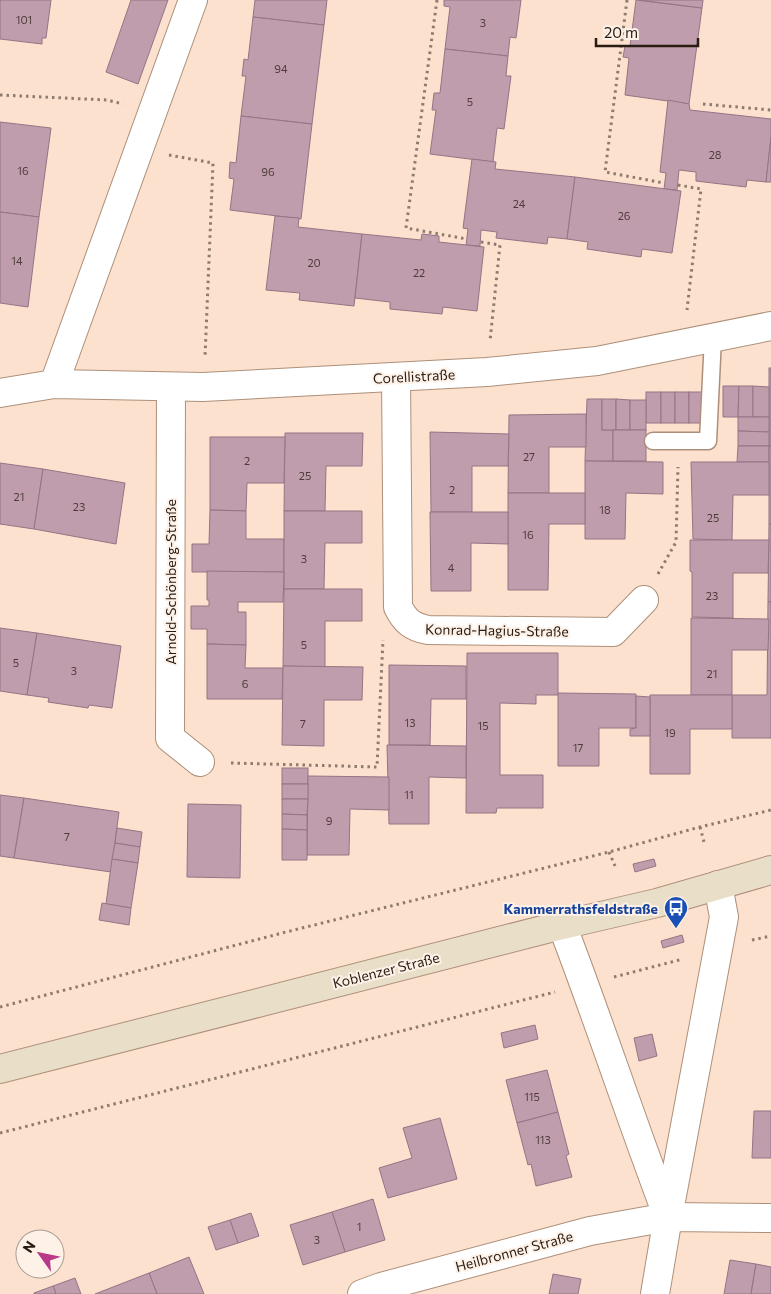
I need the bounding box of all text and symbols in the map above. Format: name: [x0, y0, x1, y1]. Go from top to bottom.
house number: 101: [16, 13, 32, 26]
scale bar: [596, 15, 698, 47]
house number: 3: [480, 16, 486, 29]
text: 20 m: [604, 23, 638, 41]
house number: 94: [274, 62, 288, 75]
house number: 5: [467, 95, 473, 108]
house number: 28: [709, 148, 722, 161]
house number: 16: [17, 164, 29, 177]
house number: 96: [261, 165, 275, 178]
house number: 24: [513, 197, 526, 210]
house number: 26: [618, 209, 631, 222]
house number: 14: [11, 254, 23, 267]
house number: 20: [307, 256, 321, 269]
house number: 22: [413, 266, 425, 279]
street label: Corellistraße: [373, 365, 455, 387]
house number: 27: [523, 450, 535, 463]
house number: 2: [244, 454, 250, 467]
house number: 25: [299, 469, 311, 482]
house number: 2: [449, 483, 455, 496]
house number: 21: [14, 490, 24, 503]
street label: Arnold-Schönberg-Straße: [162, 499, 179, 665]
house number: 23: [73, 500, 85, 513]
house number: 18: [599, 503, 611, 516]
house number: 25: [707, 511, 719, 524]
house number: 16: [522, 528, 534, 541]
house number: 3: [301, 552, 307, 565]
house number: 4: [448, 561, 455, 574]
house number: 23: [706, 589, 718, 602]
street label: Konrad-Hagius-Straße: [425, 620, 569, 640]
house number: 5: [301, 638, 307, 651]
house number: 5: [13, 656, 19, 669]
house number: 3: [71, 664, 77, 677]
house number: 21: [707, 667, 717, 680]
house number: 6: [242, 677, 249, 690]
house number: 13: [405, 716, 415, 729]
house number: 7: [300, 717, 306, 730]
house number: 15: [477, 719, 489, 732]
house number: 19: [664, 726, 676, 739]
house number: 17: [573, 741, 583, 754]
house number: 11: [404, 788, 414, 801]
house number: 9: [326, 814, 333, 827]
house number: 7: [64, 830, 70, 843]
bus stop icon: Kammerrathsfeldstraße: [663, 895, 689, 929]
place label: Kammerrathsfeldstraße: [504, 900, 658, 917]
street label: Koblenzer Straße: [331, 948, 441, 992]
house number: 115: [524, 1090, 540, 1103]
house number: 113: [535, 1133, 551, 1146]
house number: 1: [357, 1220, 361, 1233]
street label: Heilbronner Straße: [453, 1227, 575, 1275]
north arrow: [15, 1229, 65, 1279]
house number: 3: [314, 1233, 320, 1246]
text: N: [19, 1238, 39, 1256]

